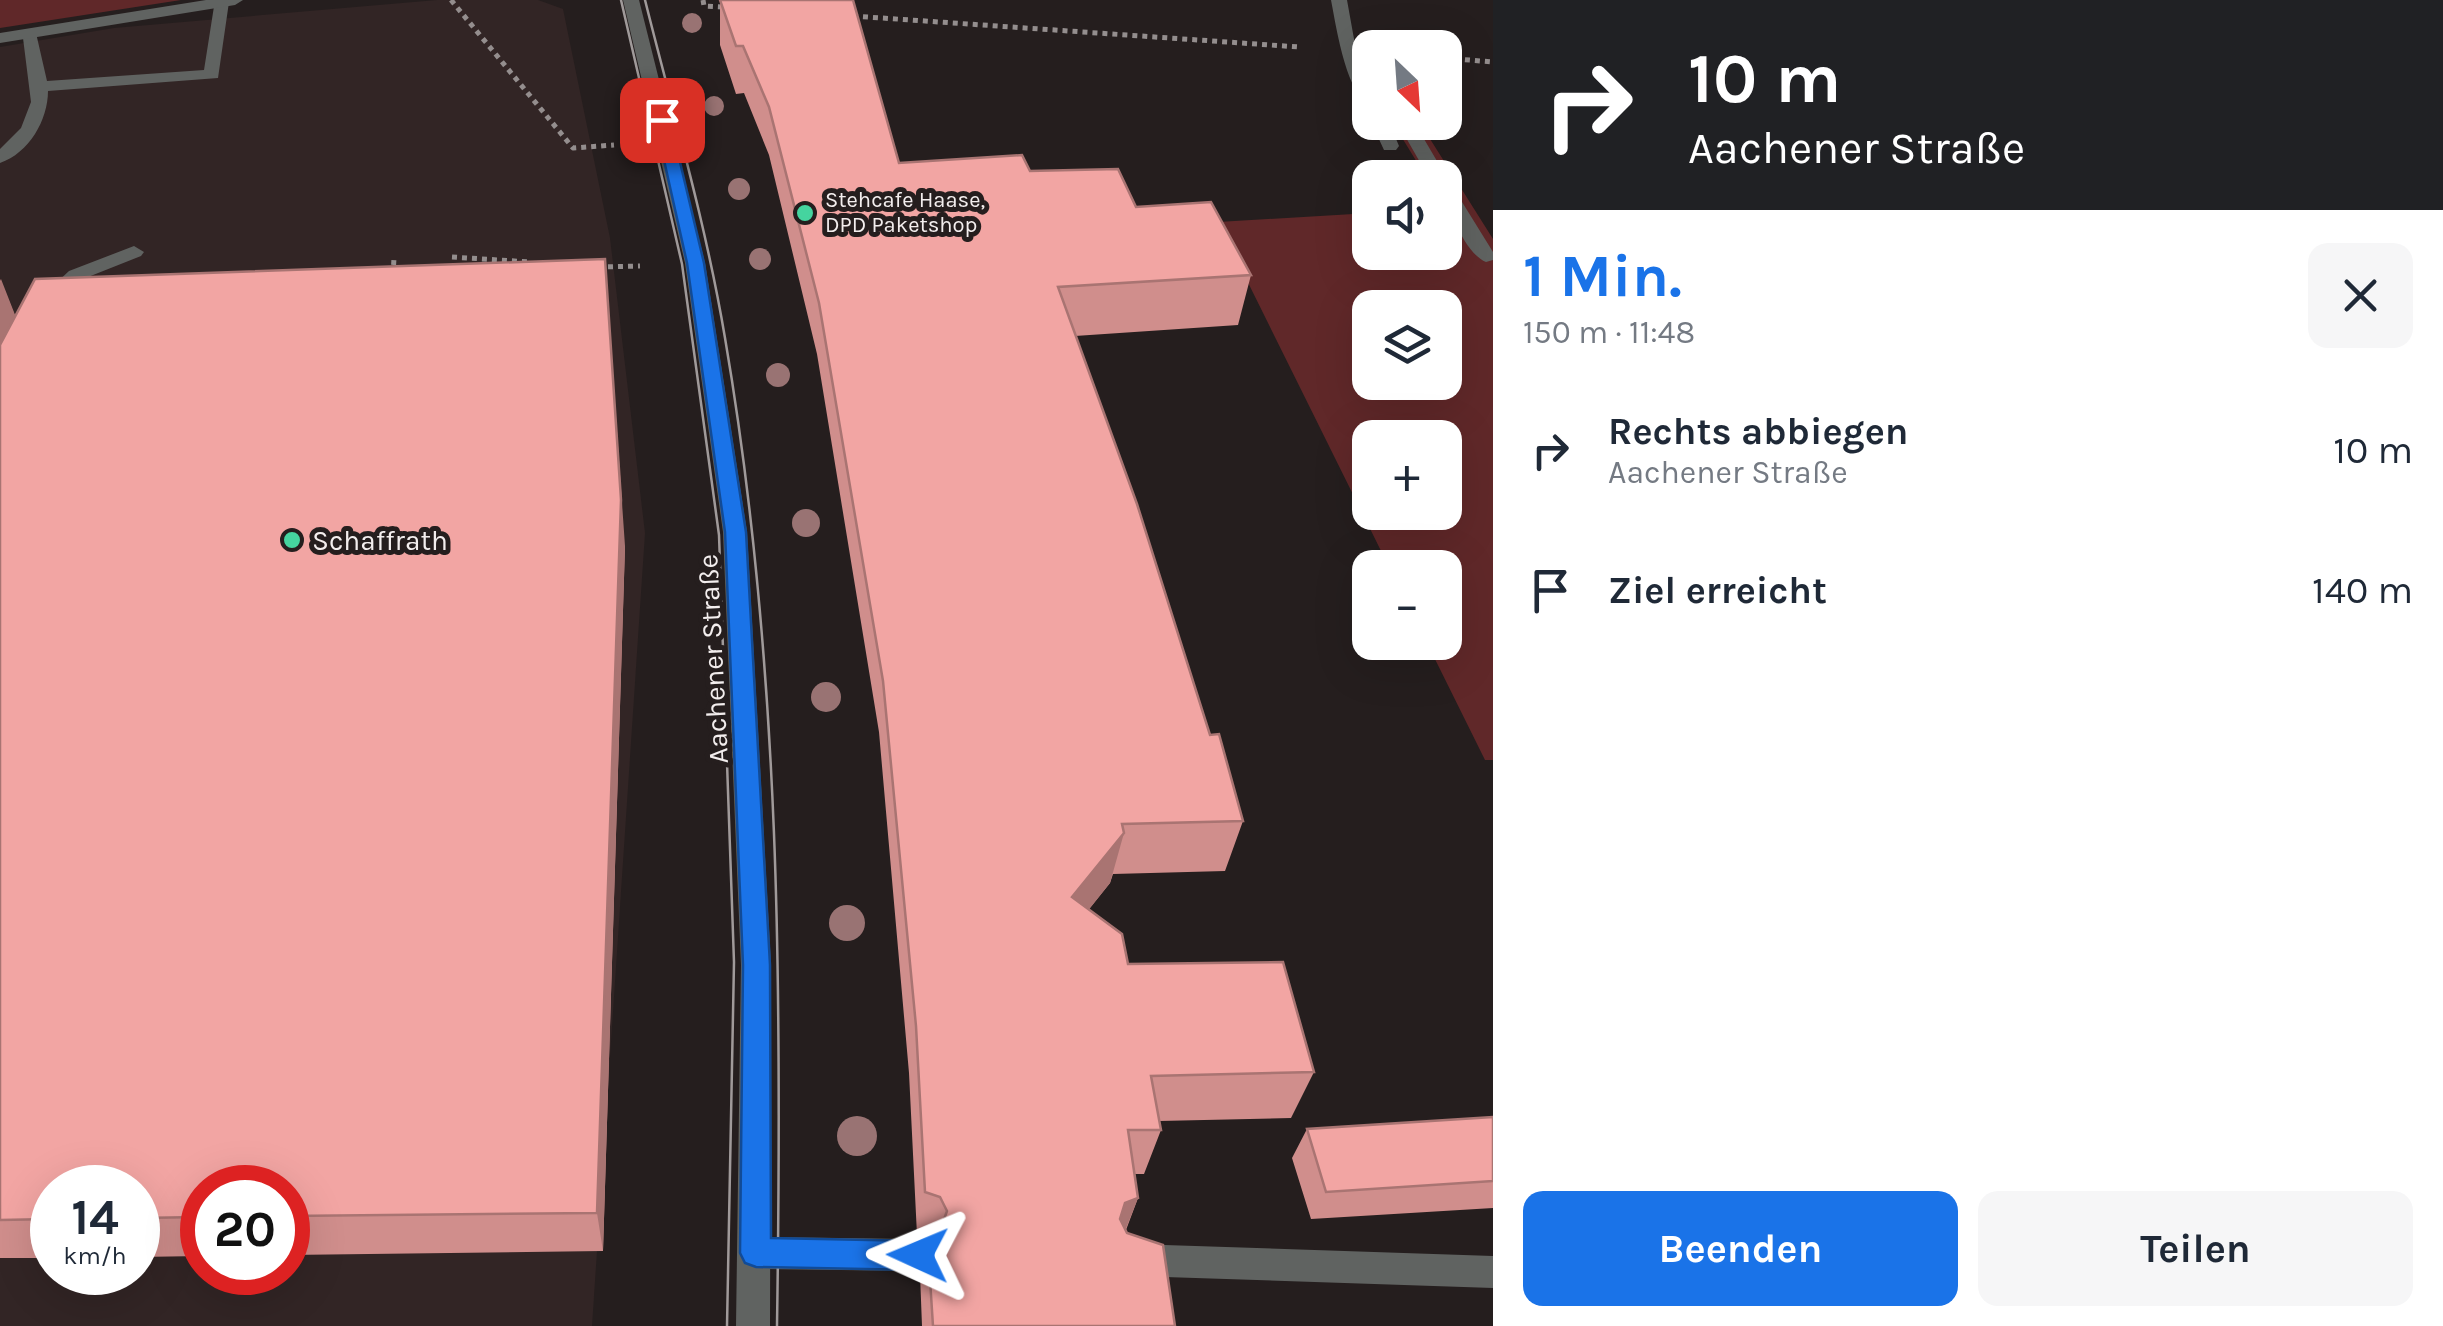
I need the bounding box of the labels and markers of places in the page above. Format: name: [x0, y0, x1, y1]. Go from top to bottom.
pin: [620, 78, 705, 163]
place label: Stehcafe Haase, DPD Paketshop: [825, 187, 985, 238]
marker: Stehcafe Haase, DPD Paketshop: [794, 202, 816, 224]
place label: Schaffrath: [312, 524, 448, 557]
marker: Schaffrath: [281, 529, 303, 551]

